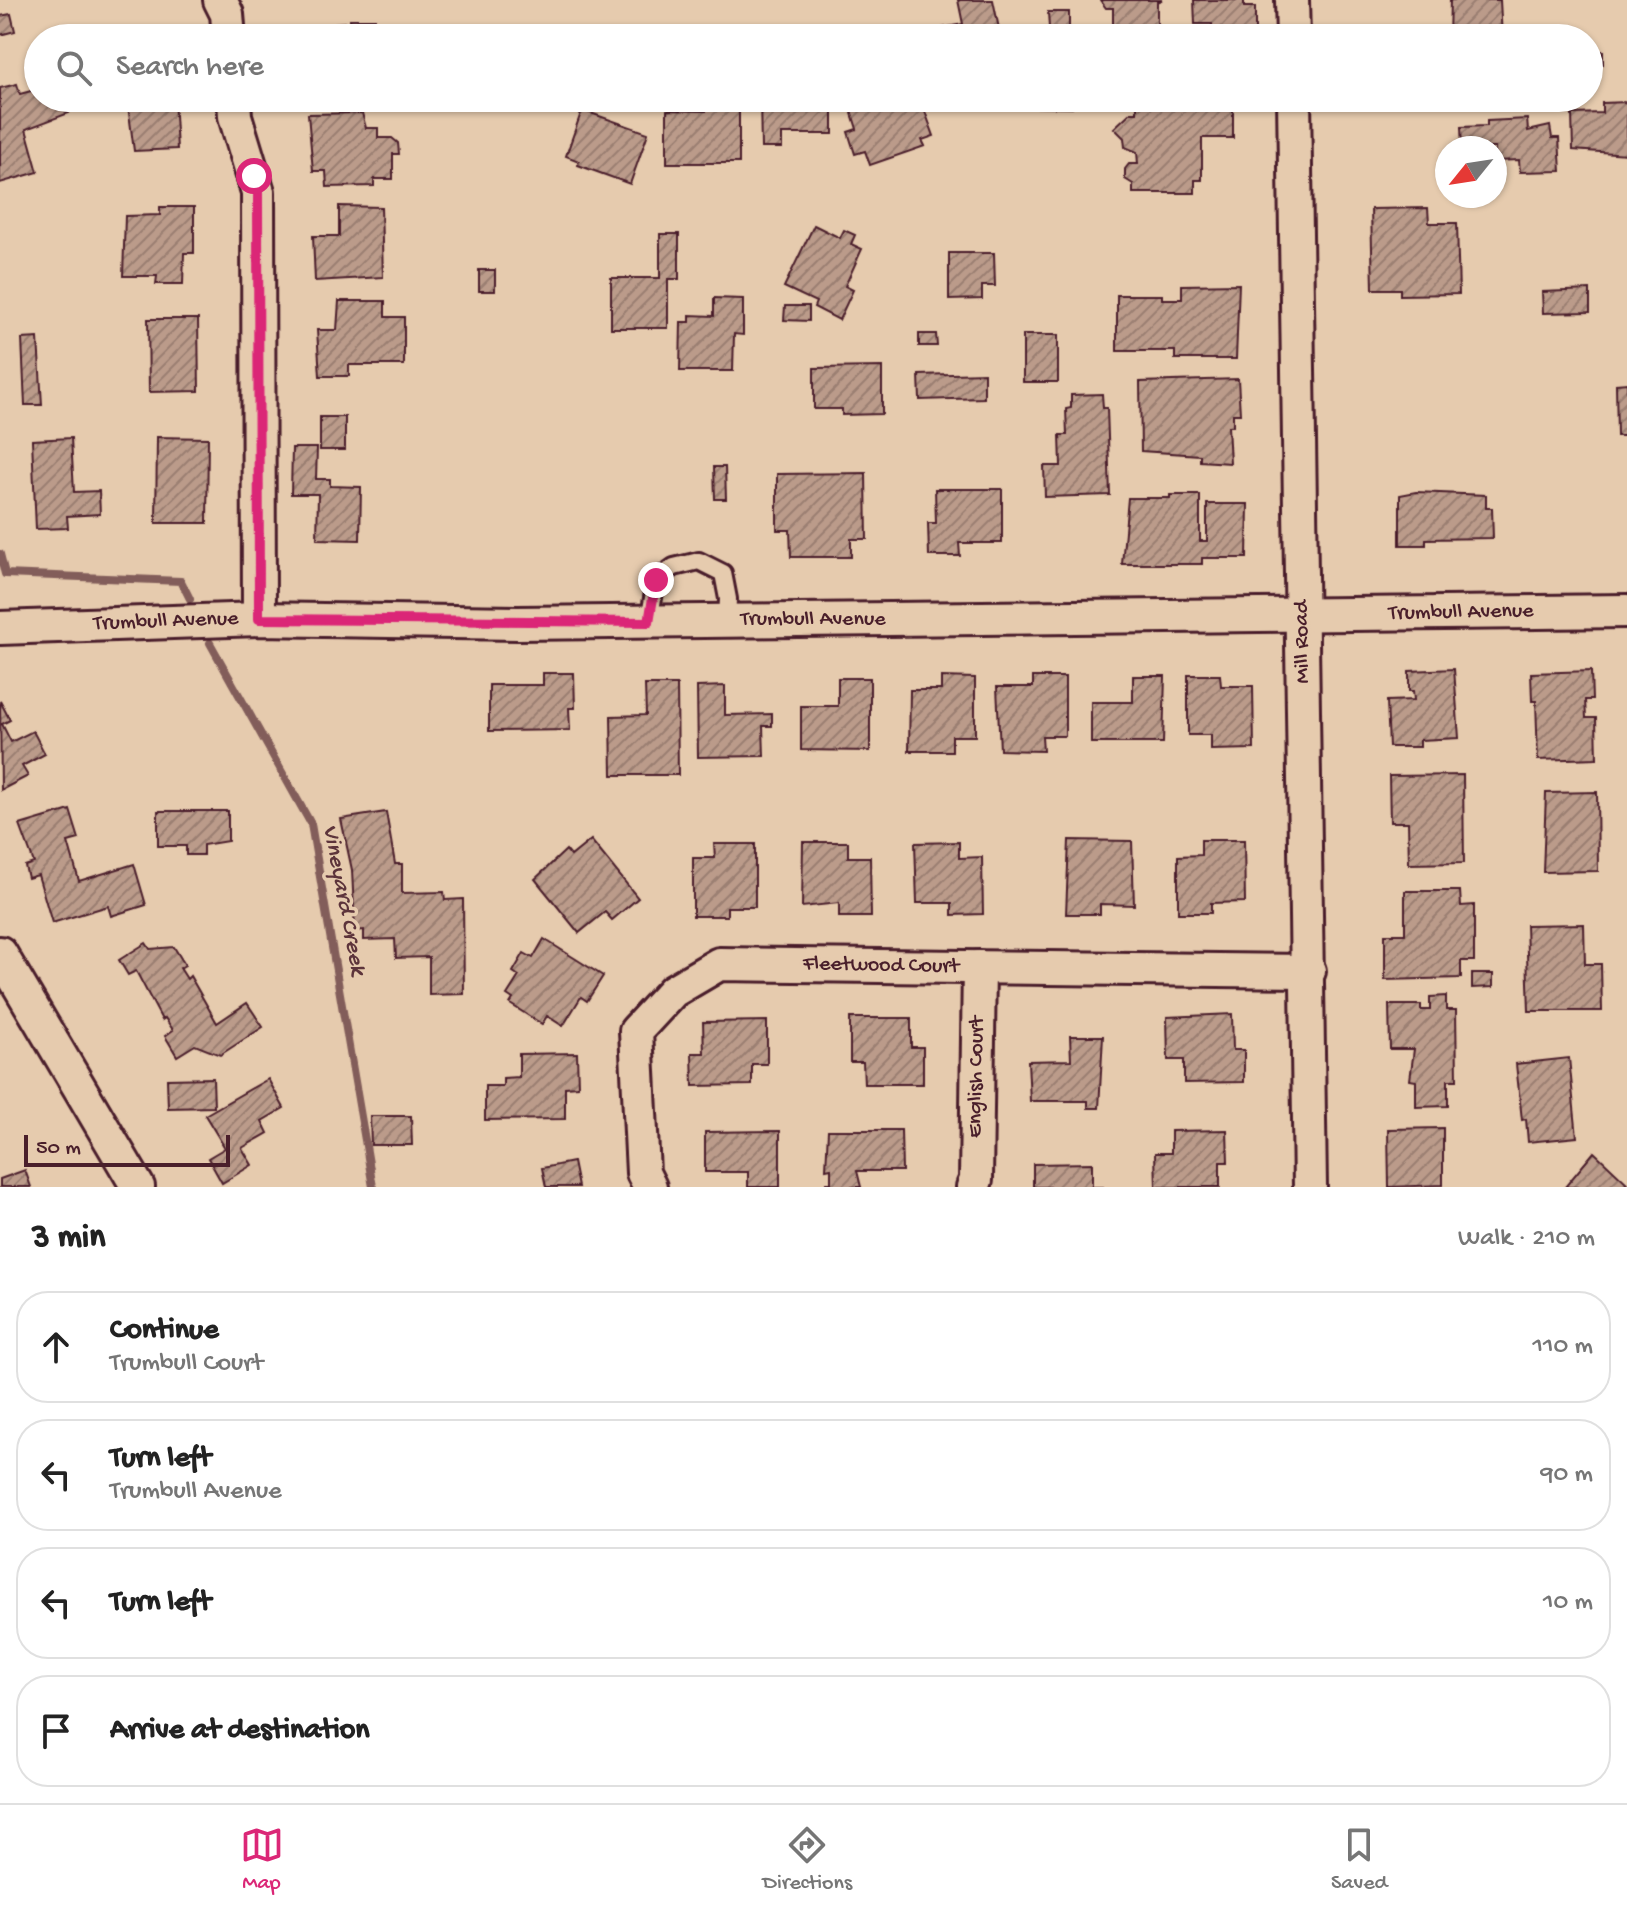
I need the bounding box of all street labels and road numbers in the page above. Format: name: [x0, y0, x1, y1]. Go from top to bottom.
street label: Mill Road: [1289, 598, 1317, 684]
street label: Trumbull Avenue: [1386, 599, 1534, 627]
street label: Trumbull Avenue: [91, 606, 240, 638]
street label: Trumbull Avenue: [738, 607, 886, 633]
street label: Fleetwood Court: [802, 952, 961, 980]
street label: English Court: [963, 1014, 991, 1138]

